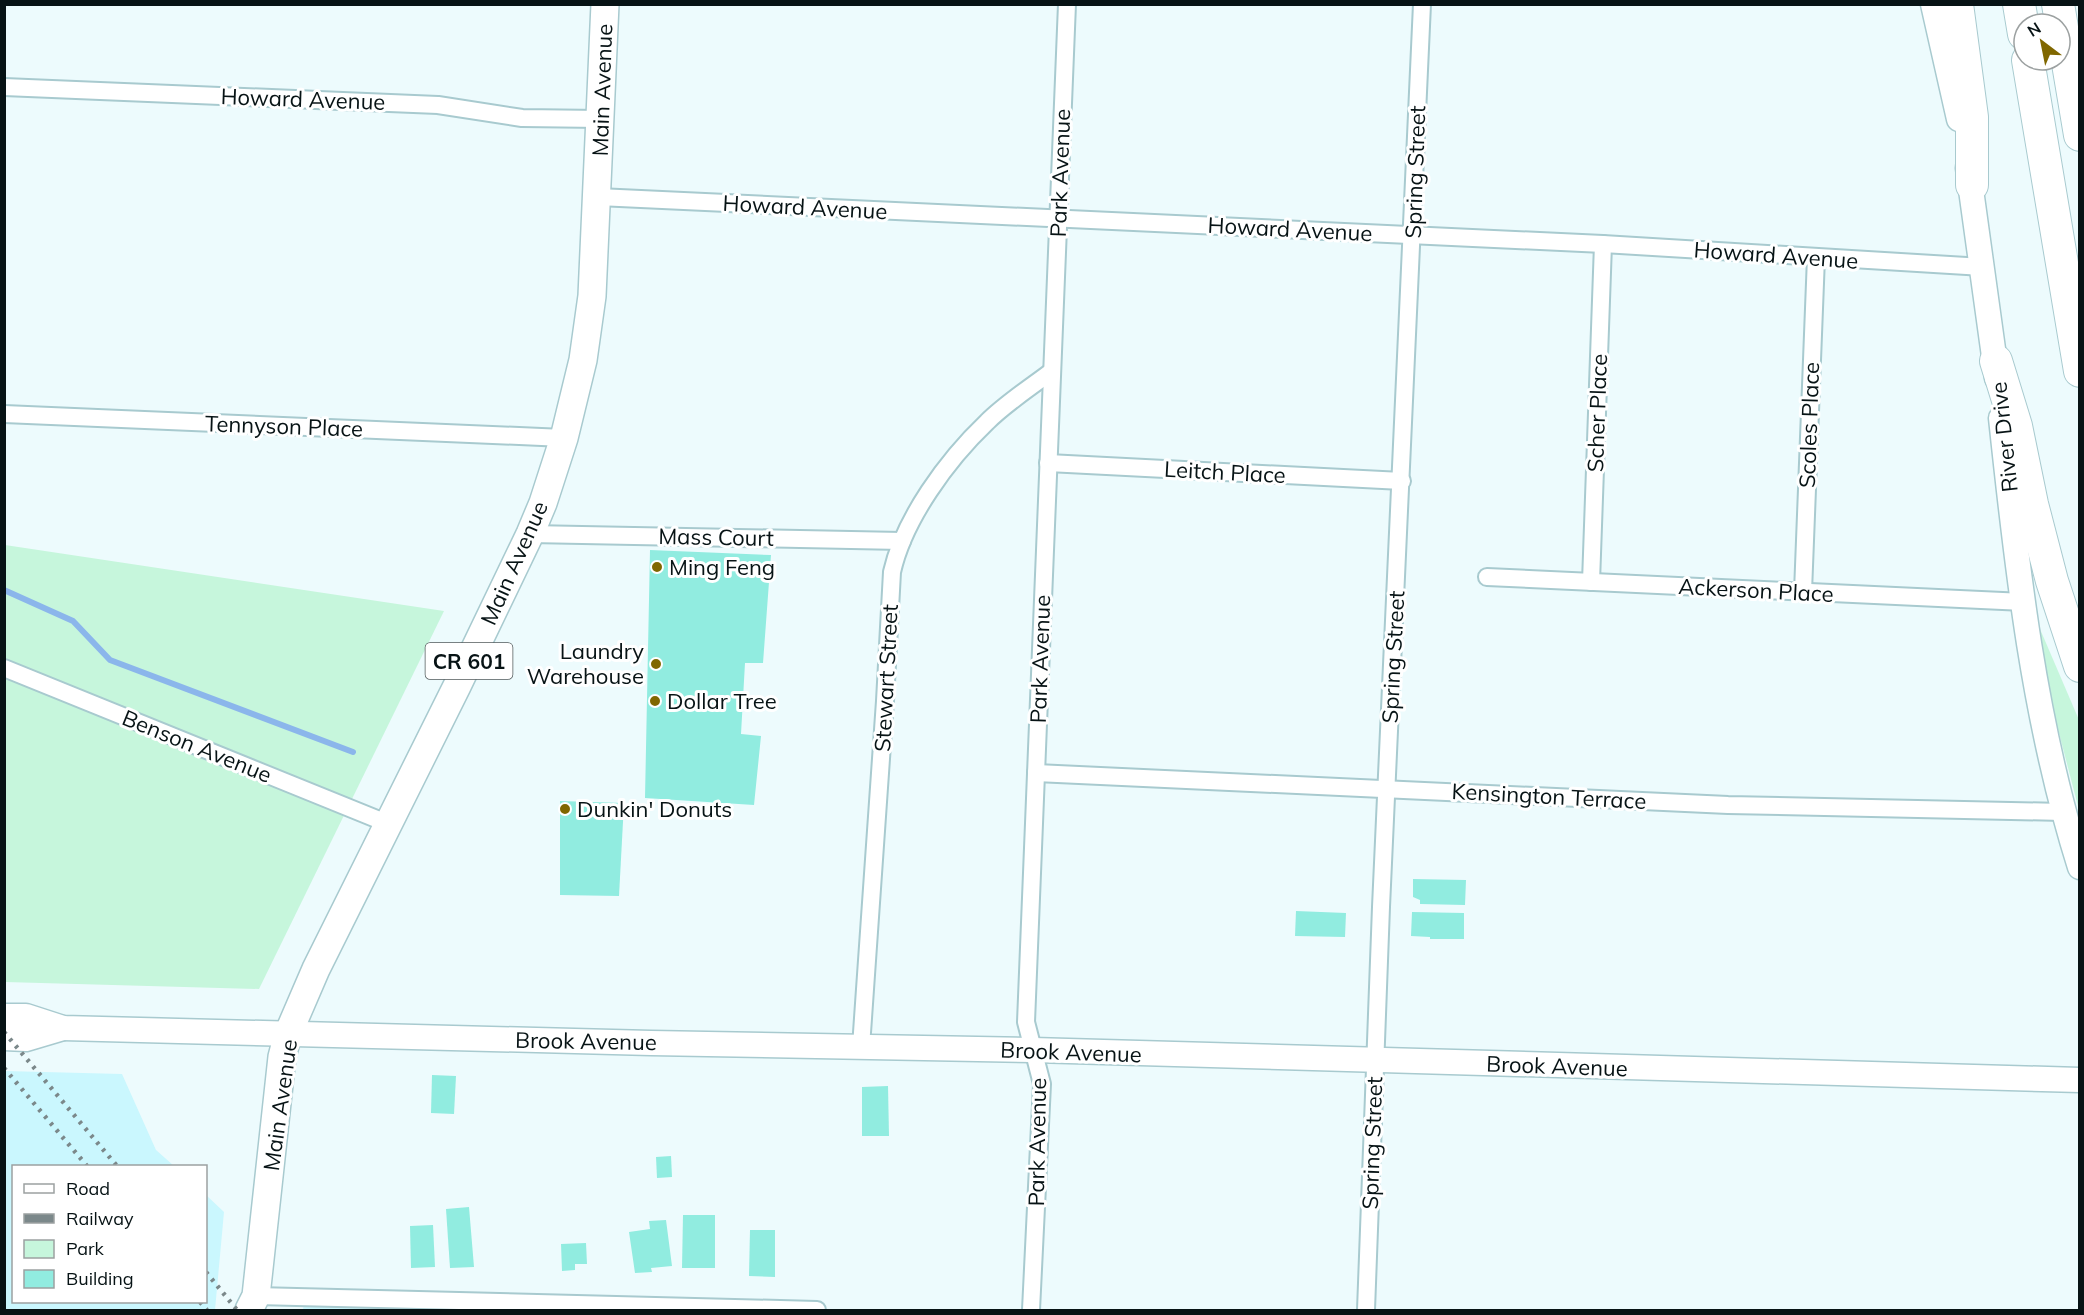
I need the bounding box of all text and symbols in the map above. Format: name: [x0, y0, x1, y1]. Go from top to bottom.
north arrow: [2012, 12, 2072, 72]
text: N: [2024, 18, 2044, 41]
street label: Main Avenue: [586, 23, 618, 157]
street label: Howard Avenue: [220, 82, 386, 116]
street label: Spring Street: [1399, 105, 1431, 239]
street label: Park Avenue: [1044, 108, 1076, 238]
street label: Howard Avenue: [722, 189, 888, 225]
street label: Howard Avenue: [1207, 211, 1373, 247]
street label: Howard Avenue: [1693, 235, 1859, 275]
street label: Scher Place: [1581, 353, 1613, 473]
street label: Scoles Place: [1793, 361, 1825, 489]
street label: River Drive: [1984, 380, 2024, 494]
street label: Tennyson Place: [204, 409, 364, 443]
street label: Leitch Place: [1164, 455, 1286, 489]
street label: Main Avenue: [474, 497, 554, 629]
street label: Mass Court: [658, 522, 774, 552]
place label: Ming Feng: [669, 553, 775, 581]
marker: Ming Feng: [650, 560, 664, 574]
street label: Ackerson Place: [1678, 572, 1834, 608]
street label: Spring Street: [1376, 590, 1410, 724]
street label: Park Avenue: [1024, 594, 1056, 724]
street label: Stewart Street: [868, 603, 904, 753]
place label: Laundry Warehouse: [527, 637, 644, 690]
road number: CR 601: [426, 643, 512, 679]
marker: Laundry Warehouse: [649, 657, 663, 671]
place label: Dollar Tree: [667, 687, 777, 715]
marker: Dollar Tree: [648, 694, 662, 708]
street label: Benson Avenue: [118, 703, 276, 789]
street label: Kensington Terrace: [1451, 777, 1647, 815]
place label: Dunkin' Donuts: [577, 795, 732, 823]
marker: Dunkin' Donuts: [558, 802, 572, 816]
street label: Brook Avenue: [515, 1026, 657, 1056]
street label: Brook Avenue: [1000, 1036, 1142, 1068]
street label: Main Avenue: [257, 1037, 303, 1173]
street label: Brook Avenue: [1486, 1050, 1628, 1082]
street label: Spring Street: [1356, 1076, 1388, 1210]
street label: Park Avenue: [1022, 1077, 1052, 1207]
legend: [12, 1165, 207, 1303]
text: Road: [66, 1177, 110, 1200]
text: Railway: [66, 1207, 134, 1230]
text: Park: [66, 1237, 105, 1260]
text: Building: [66, 1267, 134, 1290]

